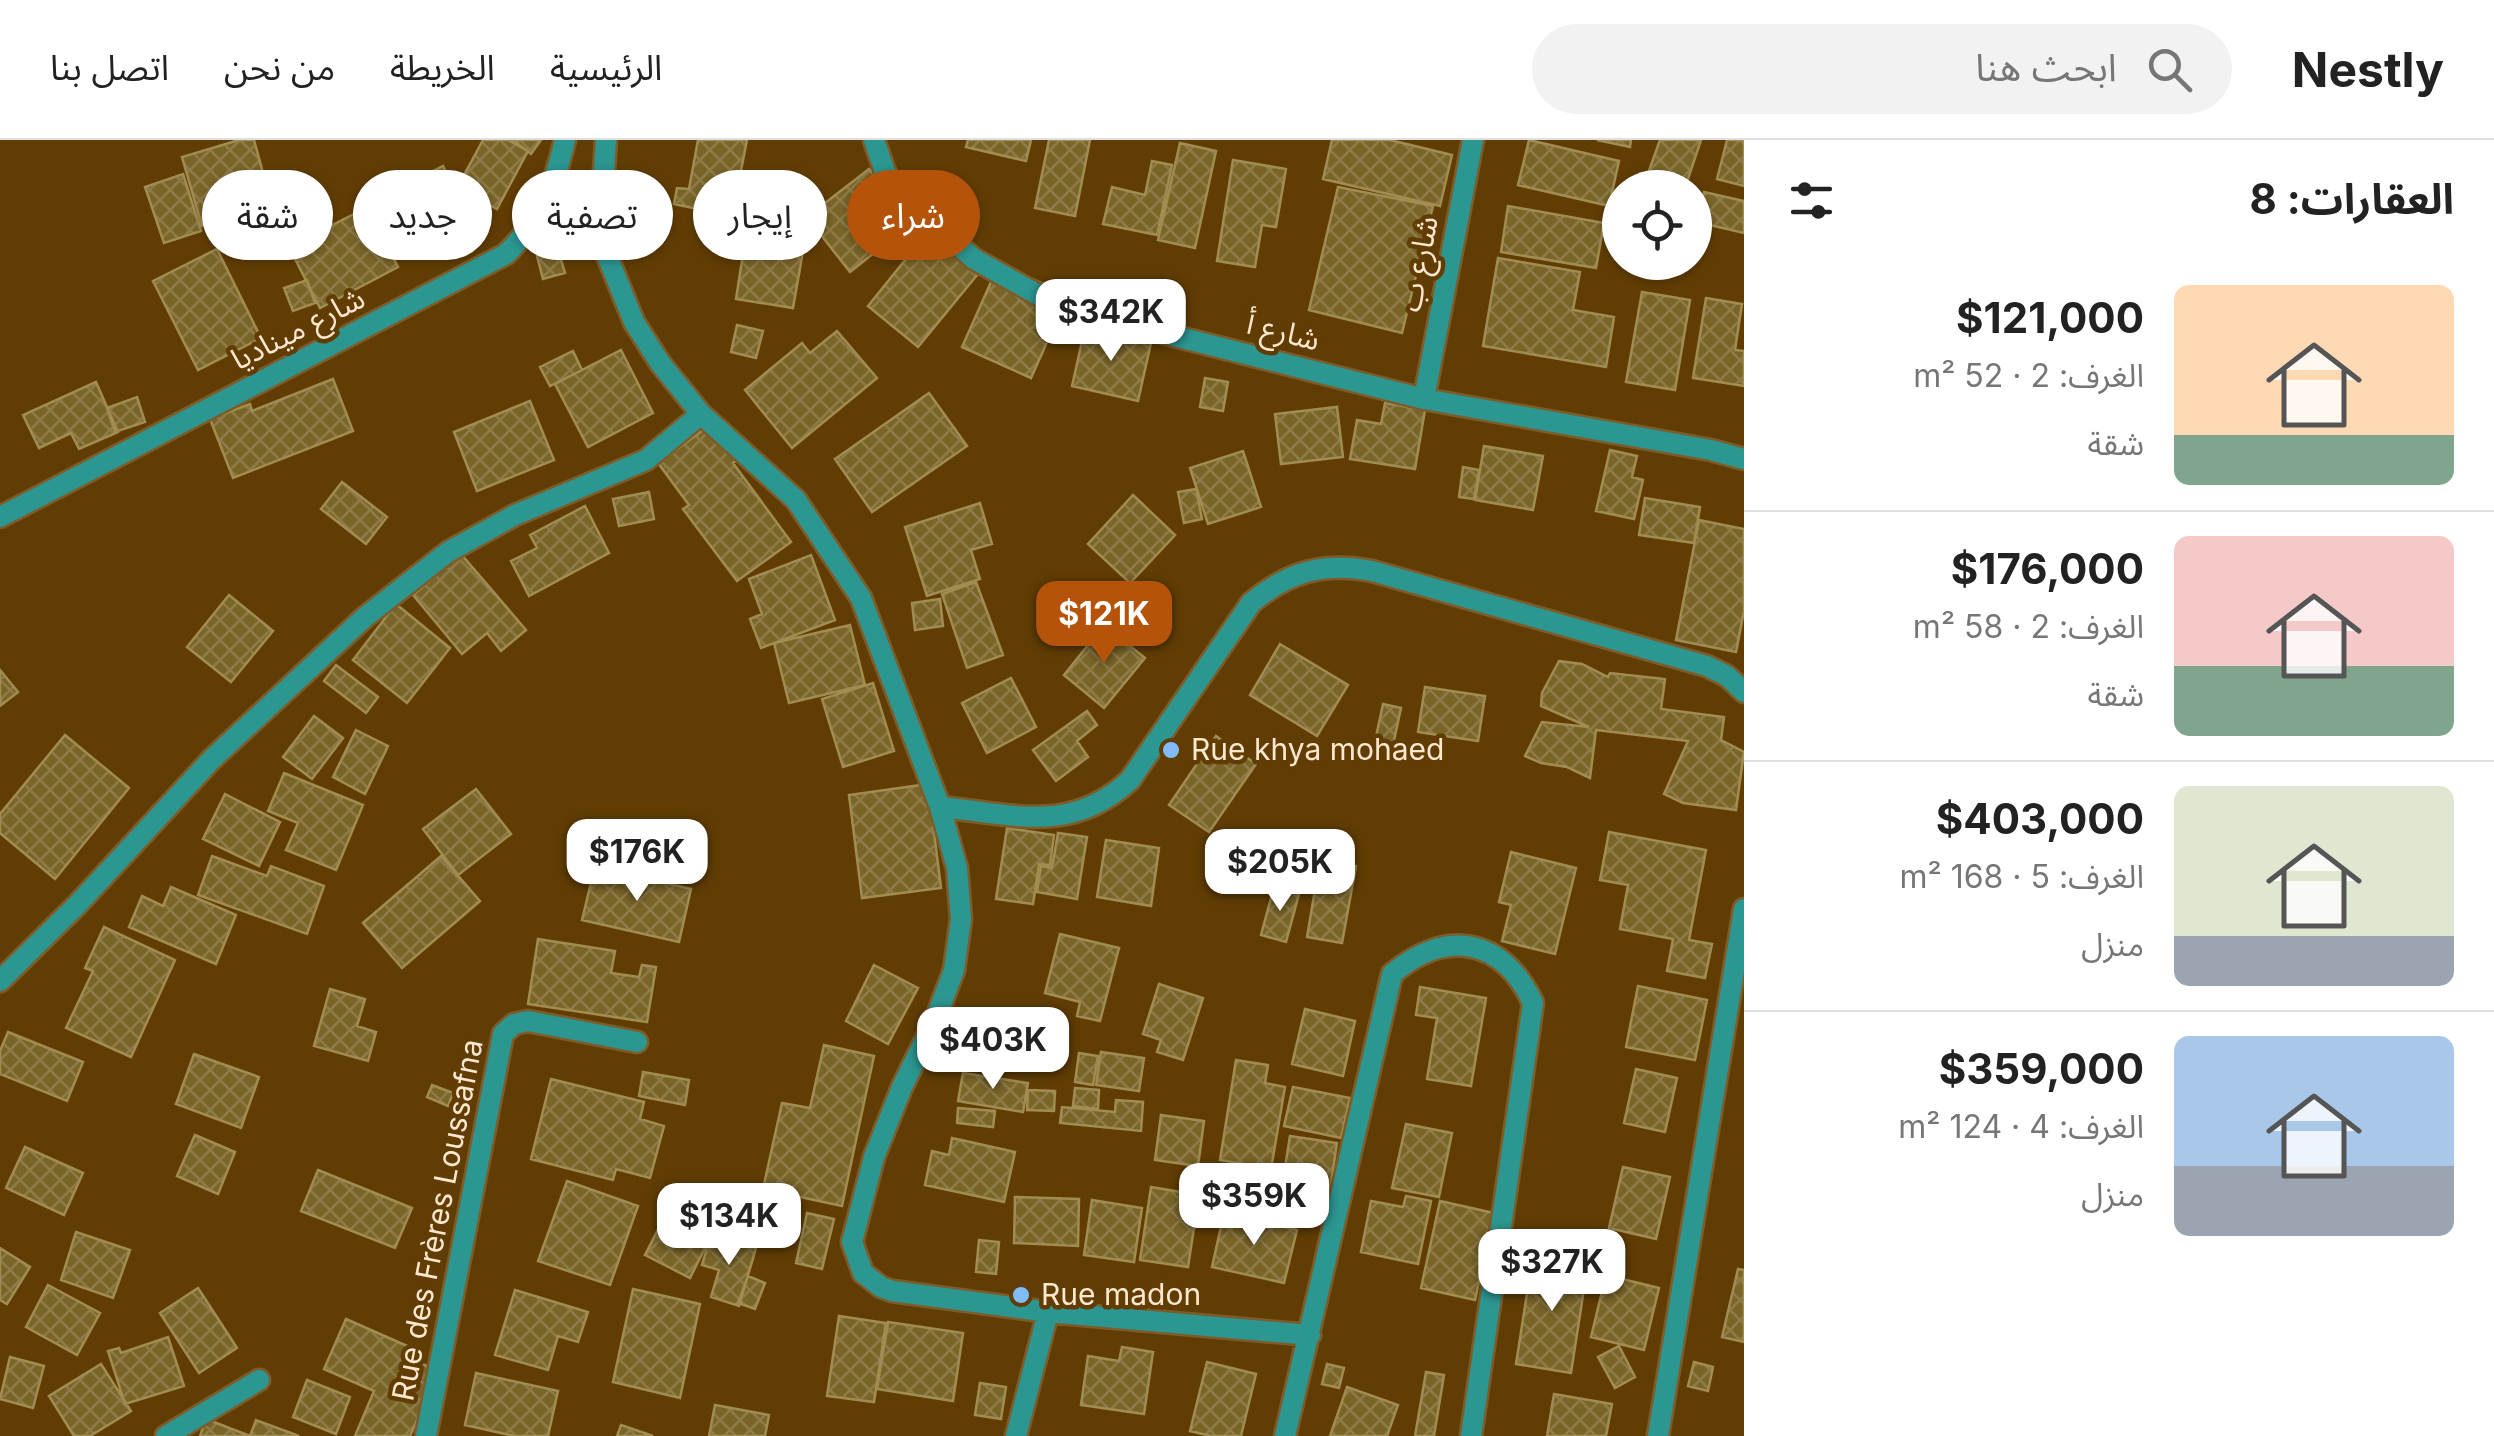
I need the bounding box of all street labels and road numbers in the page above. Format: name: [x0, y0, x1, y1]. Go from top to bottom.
street label: شارع ب: [1391, 213, 1450, 316]
street label: شارع ميناديا: [225, 279, 373, 381]
street label: شارع أ: [1241, 305, 1323, 362]
street label: Rue des Frères Loussafna: [384, 1036, 490, 1404]

